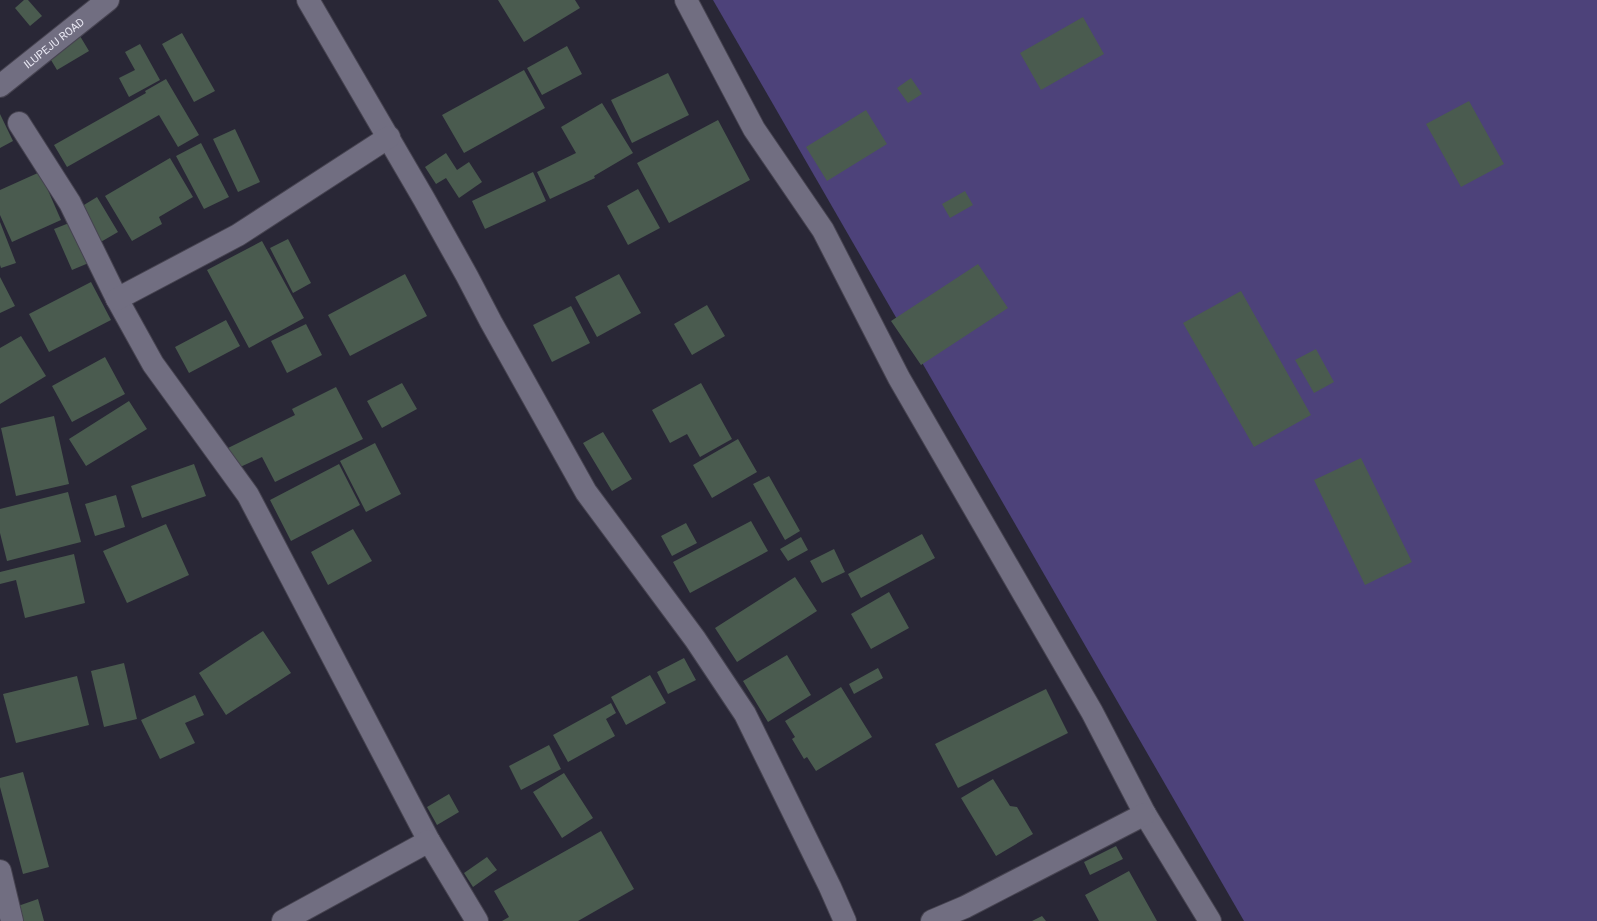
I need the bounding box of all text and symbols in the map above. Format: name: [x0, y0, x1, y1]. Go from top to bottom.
street label: ILUPEJU ROAD: [21, 15, 87, 71]

